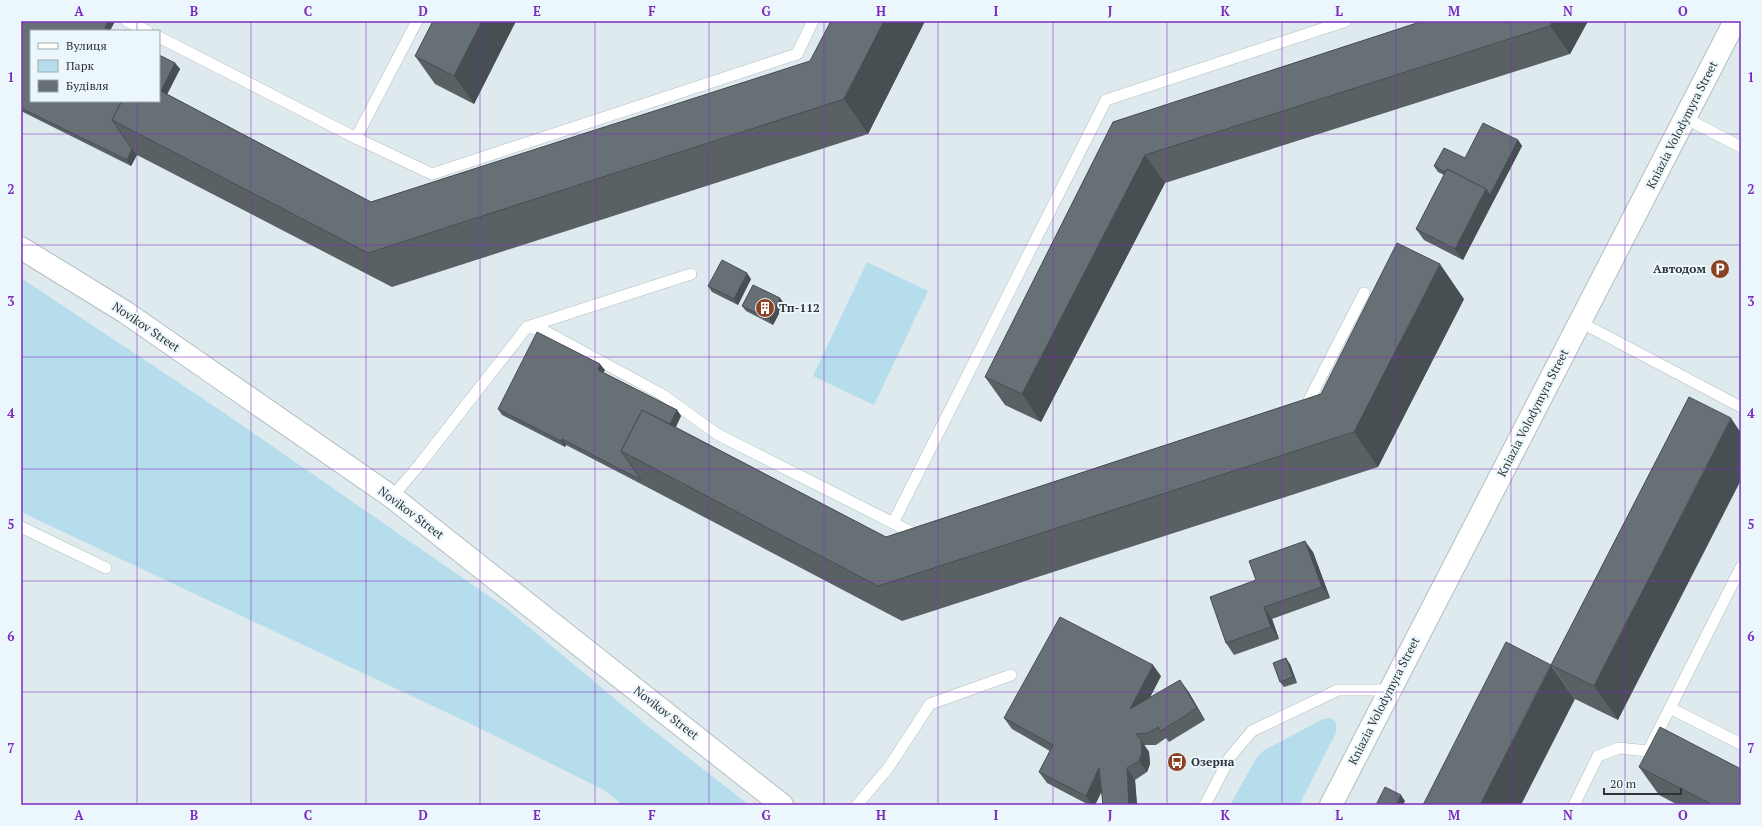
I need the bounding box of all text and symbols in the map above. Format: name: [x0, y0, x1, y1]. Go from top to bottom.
text: A: [74, 2, 84, 20]
text: B: [190, 2, 198, 20]
text: C: [304, 2, 312, 20]
text: D: [418, 2, 428, 20]
text: E: [533, 2, 541, 20]
text: F: [648, 2, 656, 20]
text: G: [761, 2, 771, 20]
text: H: [876, 2, 886, 20]
text: I: [994, 2, 999, 20]
text: J: [1108, 2, 1113, 20]
text: K: [1220, 2, 1230, 20]
text: L: [1335, 2, 1343, 20]
text: M: [1448, 2, 1460, 20]
text: N: [1563, 2, 1573, 20]
text: O: [1678, 2, 1688, 20]
legend: [30, 30, 160, 102]
text: Вулиця: [66, 38, 107, 53]
text: Парк: [66, 58, 94, 73]
street label: Kniazia Volodymyra Street: [1643, 58, 1721, 191]
text: 1: [7, 68, 15, 86]
text: 1: [1747, 68, 1755, 86]
text: Будівля: [66, 78, 109, 93]
text: 2: [7, 180, 15, 198]
text: 2: [1747, 180, 1755, 198]
parking icon: Автодом: [1709, 258, 1731, 280]
place label: Автодом: [1653, 261, 1706, 276]
text: 3: [7, 292, 15, 310]
text: 3: [1747, 292, 1755, 310]
building icon: Тп-112: [754, 297, 776, 319]
street label: Novikov Street: [110, 298, 183, 355]
place label: Тп-112: [779, 300, 820, 315]
street label: Kniazia Volodymyra Street: [1494, 346, 1572, 479]
text: 4: [7, 404, 15, 422]
text: 4: [1747, 404, 1755, 422]
street label: Novikov Street: [375, 483, 448, 543]
text: 5: [7, 515, 15, 533]
text: 5: [1747, 515, 1755, 533]
text: 6: [7, 627, 15, 645]
text: 6: [1747, 627, 1755, 645]
street label: Kniazia Volodymyra Street: [1345, 634, 1423, 767]
street label: Novikov Street: [631, 683, 702, 743]
text: 7: [7, 739, 15, 757]
text: 7: [1747, 739, 1755, 757]
bus stop icon: Озерна: [1166, 751, 1188, 773]
place label: Озерна: [1191, 754, 1235, 769]
scale bar: [1604, 770, 1681, 796]
text: 20 m: [1610, 776, 1637, 791]
text: A: [74, 806, 84, 824]
text: B: [190, 806, 198, 824]
text: C: [304, 806, 312, 824]
text: D: [418, 806, 428, 824]
text: E: [533, 806, 541, 824]
text: F: [648, 806, 656, 824]
text: G: [761, 806, 771, 824]
text: H: [876, 806, 886, 824]
text: I: [994, 806, 999, 824]
text: J: [1108, 806, 1113, 824]
text: K: [1220, 806, 1230, 824]
text: L: [1335, 806, 1343, 824]
text: M: [1448, 806, 1460, 824]
text: N: [1563, 806, 1573, 824]
text: O: [1678, 806, 1688, 824]

